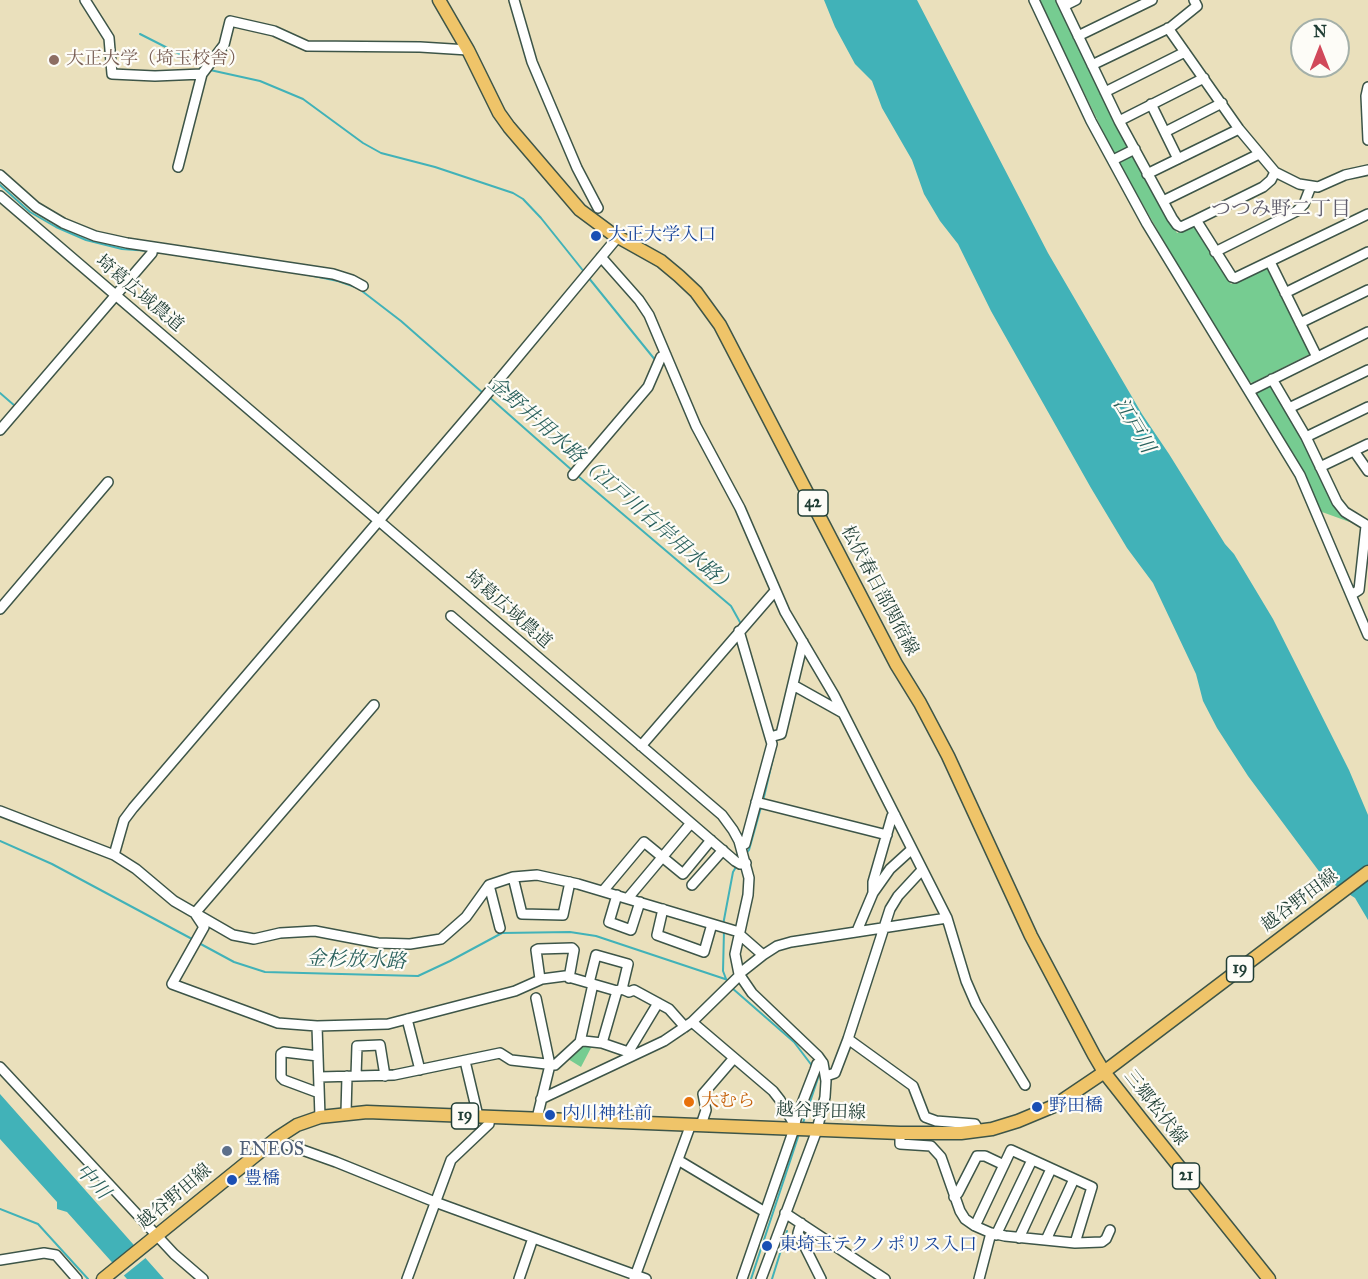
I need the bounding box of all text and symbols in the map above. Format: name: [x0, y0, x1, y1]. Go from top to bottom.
north arrow: [1290, 18, 1350, 78]
text: N: [1313, 22, 1327, 41]
place label: 大正大学（埼玉校舎）: [66, 49, 246, 71]
marker: 大正大学（埼玉校舎）: [47, 53, 61, 67]
district label: つつみ野二丁目: [1211, 198, 1351, 222]
place label: 大正大学入口: [608, 225, 716, 247]
marker: 大正大学入口: [589, 229, 603, 243]
street label: 埼葛広域農道: [91, 251, 187, 337]
water label: 金野井用水路（江戸川右岸用水路）: [482, 372, 740, 600]
water label: 江戸川: [1107, 394, 1159, 458]
road number: 42: [798, 490, 828, 516]
street label: 松伏春日部関宿線: [836, 522, 922, 660]
street label: 埼葛広域農道: [460, 566, 556, 654]
street label: 越谷野田線: [1258, 865, 1342, 937]
water label: 金杉放水路: [306, 947, 406, 975]
road number: 19: [1226, 956, 1254, 982]
street label: 三郷松伏線: [1119, 1066, 1191, 1150]
place label: 大むら: [701, 1091, 755, 1113]
marker: 大むら: [682, 1095, 696, 1109]
place label: 野田橋: [1049, 1096, 1103, 1118]
street label: 越谷野田線: [776, 1100, 866, 1124]
marker: 野田橋: [1030, 1100, 1044, 1114]
road number: 19: [452, 1103, 478, 1129]
place label: 内川神社前: [562, 1104, 652, 1126]
marker: 内川神社前: [543, 1108, 557, 1122]
place label: ENEOS: [239, 1140, 304, 1162]
marker: ENEOS: [220, 1144, 234, 1158]
water label: 中川: [70, 1159, 114, 1205]
street label: 越谷野田線: [134, 1160, 216, 1234]
road number: 21: [1172, 1163, 1200, 1189]
place label: 豊橋: [244, 1169, 280, 1191]
marker: 豊橋: [225, 1173, 239, 1187]
place label: 東埼玉テクノポリス入口: [779, 1235, 977, 1257]
marker: 東埼玉テクノポリス入口: [760, 1239, 774, 1253]

